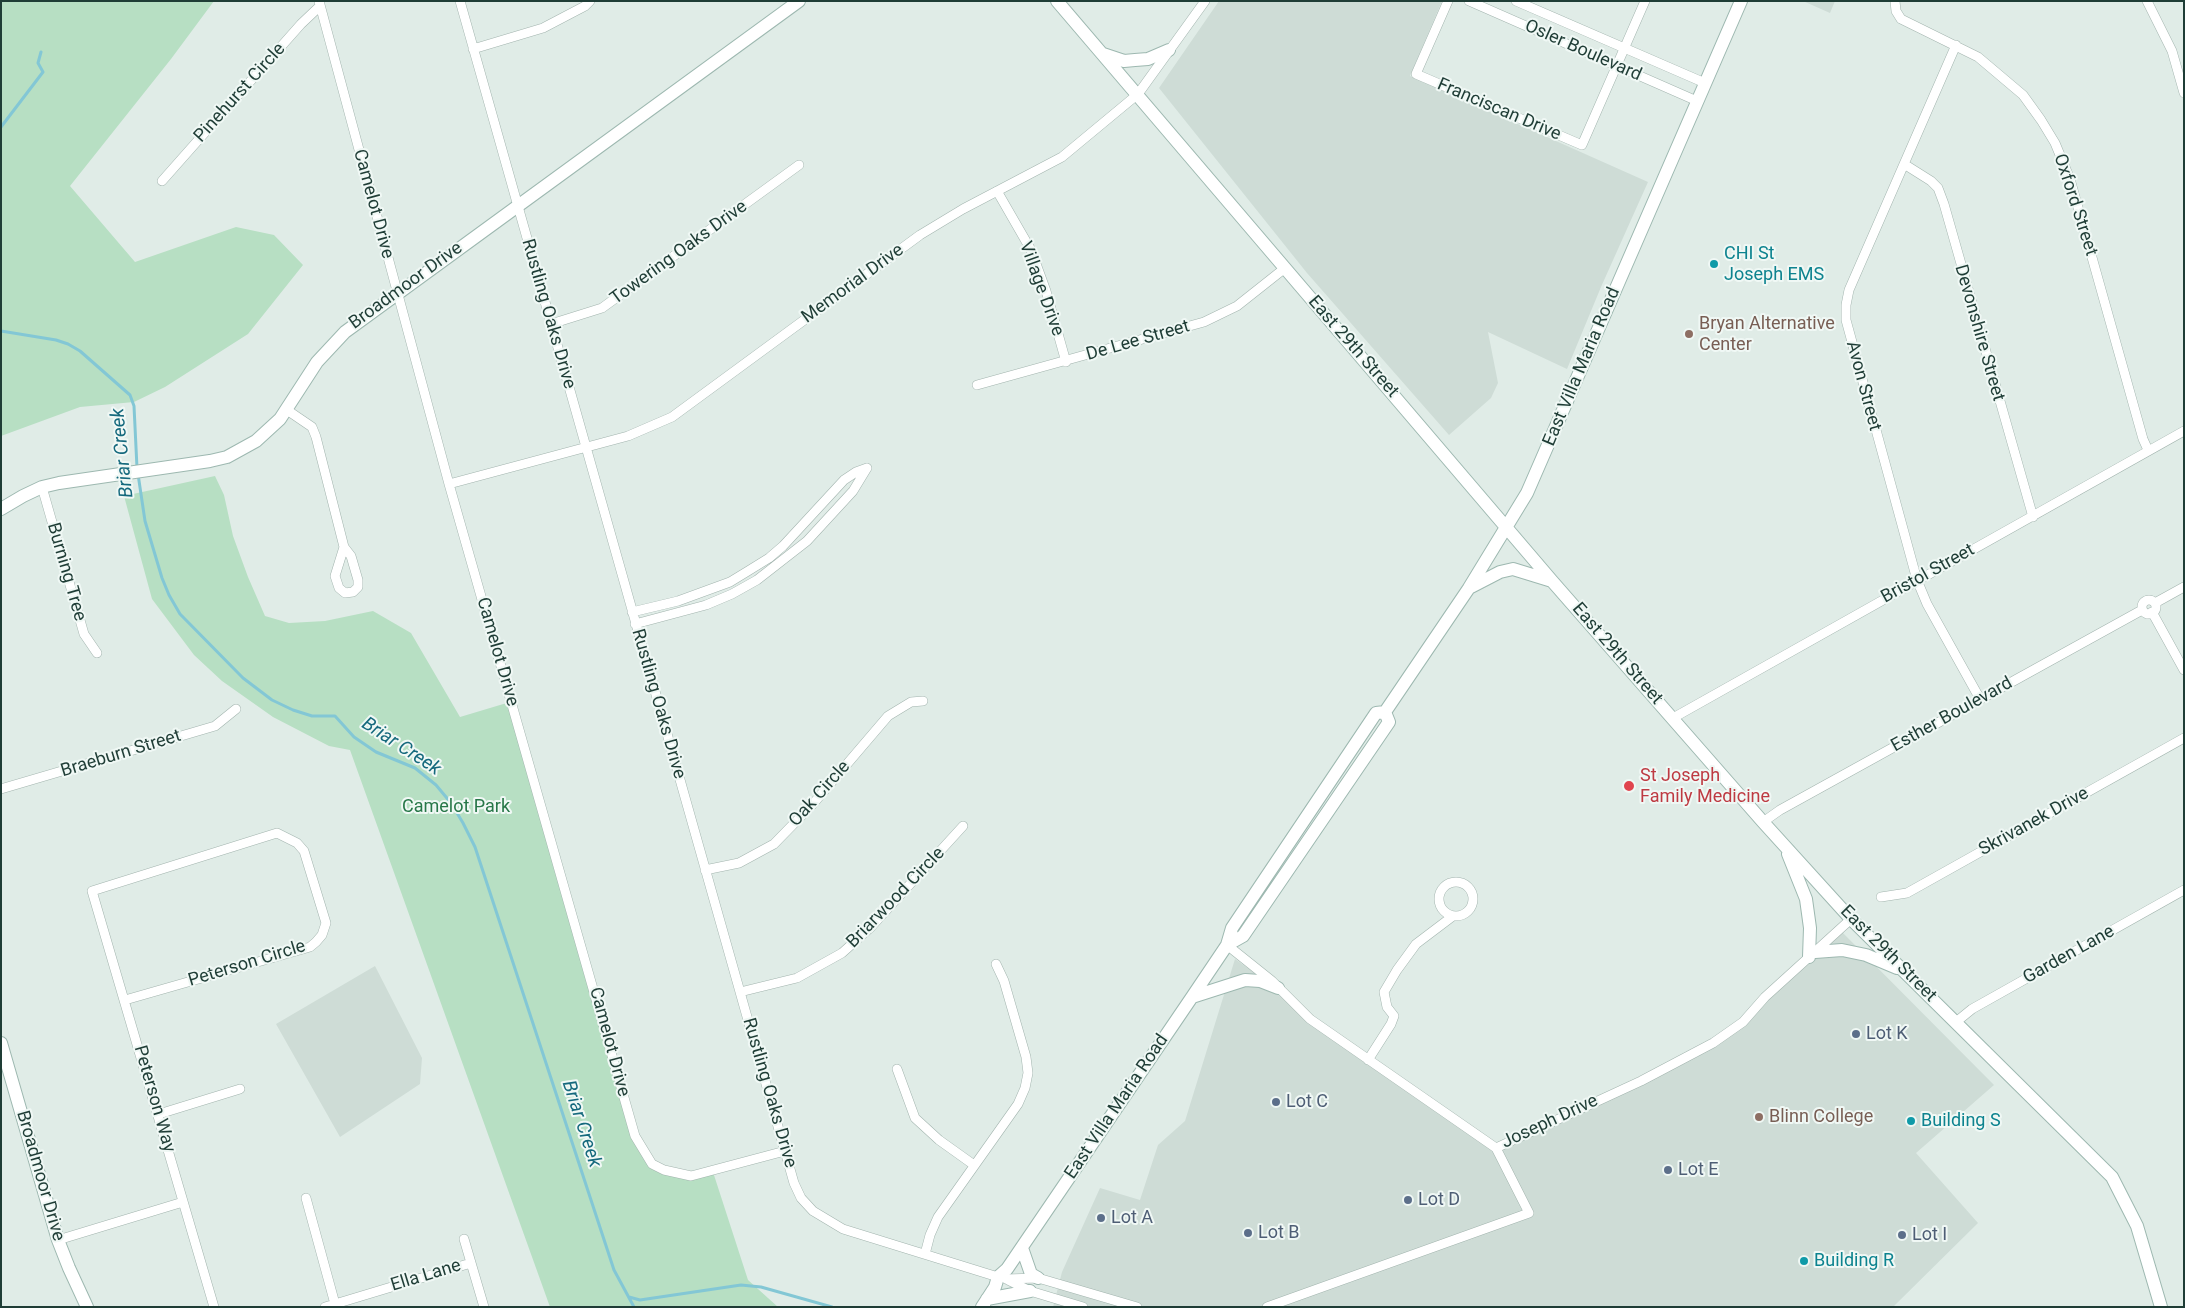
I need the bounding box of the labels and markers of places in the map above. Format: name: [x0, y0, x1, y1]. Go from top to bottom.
place label: CHI St Joseph EMS: [1724, 243, 1824, 286]
marker: CHI St Joseph EMS: [1708, 258, 1720, 270]
place label: Bryan Alternative Center: [1699, 313, 1835, 356]
marker: Bryan Alternative Center: [1683, 328, 1695, 340]
place label: St Joseph Family Medicine: [1640, 765, 1770, 808]
marker: St Joseph Family Medicine: [1622, 779, 1636, 793]
place label: Lot K: [1866, 1023, 1908, 1045]
marker: Lot K: [1850, 1028, 1862, 1040]
place label: Lot C: [1286, 1091, 1328, 1113]
marker: Lot C: [1270, 1096, 1282, 1108]
place label: Blinn College: [1769, 1106, 1873, 1128]
place label: Building S: [1921, 1110, 2001, 1132]
marker: Blinn College: [1753, 1111, 1765, 1123]
marker: Building S: [1905, 1115, 1917, 1127]
place label: Lot E: [1678, 1159, 1719, 1181]
marker: Lot E: [1662, 1164, 1674, 1176]
place label: Lot D: [1418, 1189, 1460, 1211]
marker: Lot D: [1402, 1194, 1414, 1206]
place label: Lot A: [1111, 1207, 1153, 1229]
marker: Lot A: [1095, 1212, 1107, 1224]
place label: Lot B: [1258, 1222, 1300, 1244]
place label: Lot I: [1912, 1224, 1947, 1246]
marker: Lot B: [1242, 1227, 1254, 1239]
marker: Lot I: [1896, 1229, 1908, 1241]
place label: Building R: [1814, 1250, 1894, 1272]
marker: Building R: [1798, 1255, 1810, 1267]

